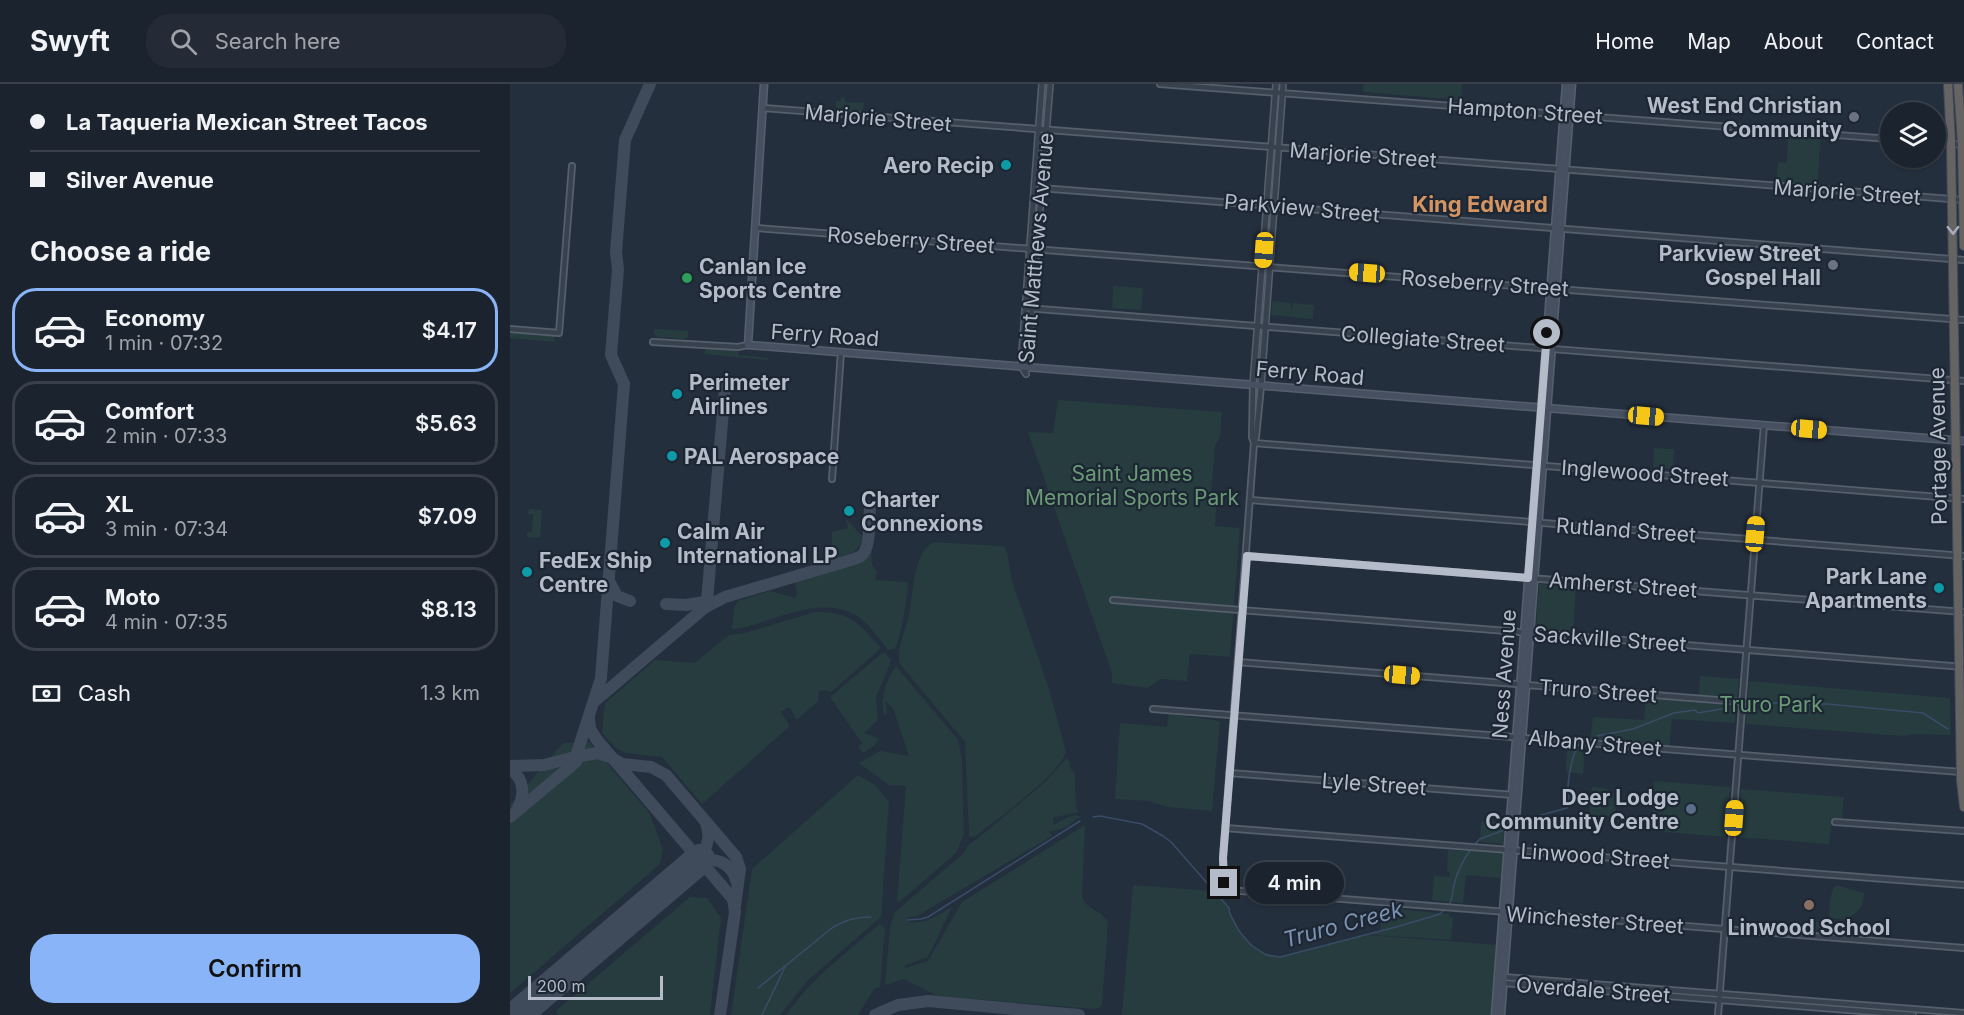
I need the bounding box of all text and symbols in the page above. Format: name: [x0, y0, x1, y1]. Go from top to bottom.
search box: [146, 14, 566, 68]
text: Swyft: [30, 24, 110, 58]
icon: search: [167, 25, 200, 58]
text: Search here: [215, 28, 340, 54]
text: Home: [1595, 29, 1654, 54]
text: Map: [1687, 29, 1731, 54]
text: About: [1764, 29, 1823, 54]
text: Contact: [1856, 29, 1934, 54]
street label: Hampton Street: [1447, 93, 1604, 129]
place label: West End Christian Community: [1647, 93, 1842, 142]
street label: Marjorie Street: [803, 99, 953, 137]
map controls: [1880, 102, 1946, 168]
button: layers: [1880, 102, 1946, 168]
text: La Taqueria Mexican Street Tacos: [66, 109, 428, 135]
marker: West End Christian Community: [1847, 110, 1861, 124]
street label: Saint Matthews Avenue: [1013, 131, 1059, 365]
street label: Marjorie Street: [1289, 137, 1438, 173]
place label: Aero Recip: [883, 153, 994, 178]
marker: Aero Recip: [999, 158, 1013, 172]
text: Silver Avenue: [66, 167, 214, 193]
street label: Marjorie Street: [1773, 174, 1922, 210]
street label: Parkview Street: [1223, 189, 1381, 227]
district label: King Edward: [1412, 191, 1548, 217]
street label: Roseberry Street: [826, 222, 996, 258]
one-way arrow: [1947, 225, 1959, 234]
car: [1254, 231, 1274, 269]
text: Choose a ride: [30, 235, 211, 268]
place label: Parkview Street Gospel Hall: [1659, 241, 1821, 290]
place label: Canlan Ice Sports Centre: [699, 254, 841, 303]
marker: Parkview Street Gospel Hall: [1826, 258, 1840, 272]
car: [1348, 263, 1386, 283]
street label: Roseberry Street: [1400, 265, 1570, 301]
marker: Canlan Ice Sports Centre: [680, 271, 694, 285]
icon: car: [33, 303, 87, 357]
text: Economy: [105, 305, 205, 331]
text: $4.17: [422, 317, 477, 343]
street label: Ferry Road: [770, 319, 880, 351]
route start: [1533, 319, 1560, 346]
street label: Collegiate Street: [1340, 321, 1506, 357]
text: 1 min · 07:32: [105, 331, 223, 355]
street label: Ferry Road: [1255, 356, 1365, 390]
street label: Portage Avenue: [1924, 367, 1952, 525]
place label: Perimeter Airlines: [689, 370, 790, 419]
marker: Perimeter Airlines: [670, 387, 684, 401]
icon: car: [33, 396, 87, 450]
text: Comfort: [105, 398, 194, 424]
car: [1627, 405, 1665, 427]
text: $5.63: [415, 410, 477, 436]
car: [1790, 418, 1828, 440]
text: 2 min · 07:33: [105, 424, 227, 448]
place label: PAL Aerospace: [684, 444, 839, 469]
marker: PAL Aerospace: [665, 449, 679, 463]
street label: Inglewood Street: [1560, 455, 1730, 491]
park label: Saint James Memorial Sports Park: [1025, 461, 1240, 510]
place label: Charter Connexions: [861, 487, 983, 536]
icon: car: [33, 489, 87, 543]
text: XL: [105, 491, 134, 517]
text: $7.09: [418, 503, 477, 529]
marker: Charter Connexions: [842, 504, 856, 518]
street label: Rutland Street: [1555, 513, 1697, 547]
car: [1744, 515, 1766, 553]
text: 3 min · 07:34: [105, 517, 228, 541]
place label: Calm Air International LP: [677, 519, 838, 568]
marker: Calm Air International LP: [658, 536, 672, 550]
place label: FedEx Ship Centre: [539, 548, 652, 597]
place label: Park Lane Apartments: [1805, 564, 1927, 613]
marker: FedEx Ship Centre: [520, 565, 534, 579]
street label: Amherst Street: [1548, 567, 1698, 603]
marker: Park Lane Apartments: [1932, 581, 1946, 595]
icon: car: [33, 582, 87, 636]
text: Moto: [105, 584, 160, 610]
text: $8.13: [421, 596, 477, 622]
street label: Ness Avenue: [1487, 608, 1521, 740]
text: 4 min · 07:35: [105, 610, 228, 634]
street label: Sackville Street: [1533, 621, 1687, 657]
car: [1383, 664, 1421, 686]
street label: Truro Street: [1538, 674, 1658, 708]
icon: cash: [30, 677, 63, 710]
text: Cash: [78, 680, 131, 706]
text: 1.3 km: [420, 681, 480, 705]
park label: Truro Park: [1719, 692, 1823, 717]
street label: Albany Street: [1527, 725, 1663, 761]
street label: Lyle Street: [1321, 768, 1427, 800]
place label: Deer Lodge Community Centre: [1485, 785, 1679, 834]
car: [1724, 799, 1744, 837]
marker: Deer Lodge Community Centre: [1684, 802, 1698, 816]
street label: Linwood Street: [1520, 838, 1671, 874]
callout: 4 min: [1245, 862, 1344, 904]
route end: [1210, 869, 1237, 896]
text: 4 min: [1268, 871, 1321, 895]
water label: Truro Creek: [1280, 895, 1407, 952]
marker: Linwood School: [1802, 898, 1816, 912]
street label: Winchester Street: [1505, 901, 1685, 939]
place label: Linwood School: [1728, 915, 1890, 940]
button: Confirm: [30, 934, 480, 1003]
street label: Overdale Street: [1515, 972, 1671, 1008]
scale bar: [528, 973, 663, 1000]
text: 200 m: [537, 976, 585, 996]

